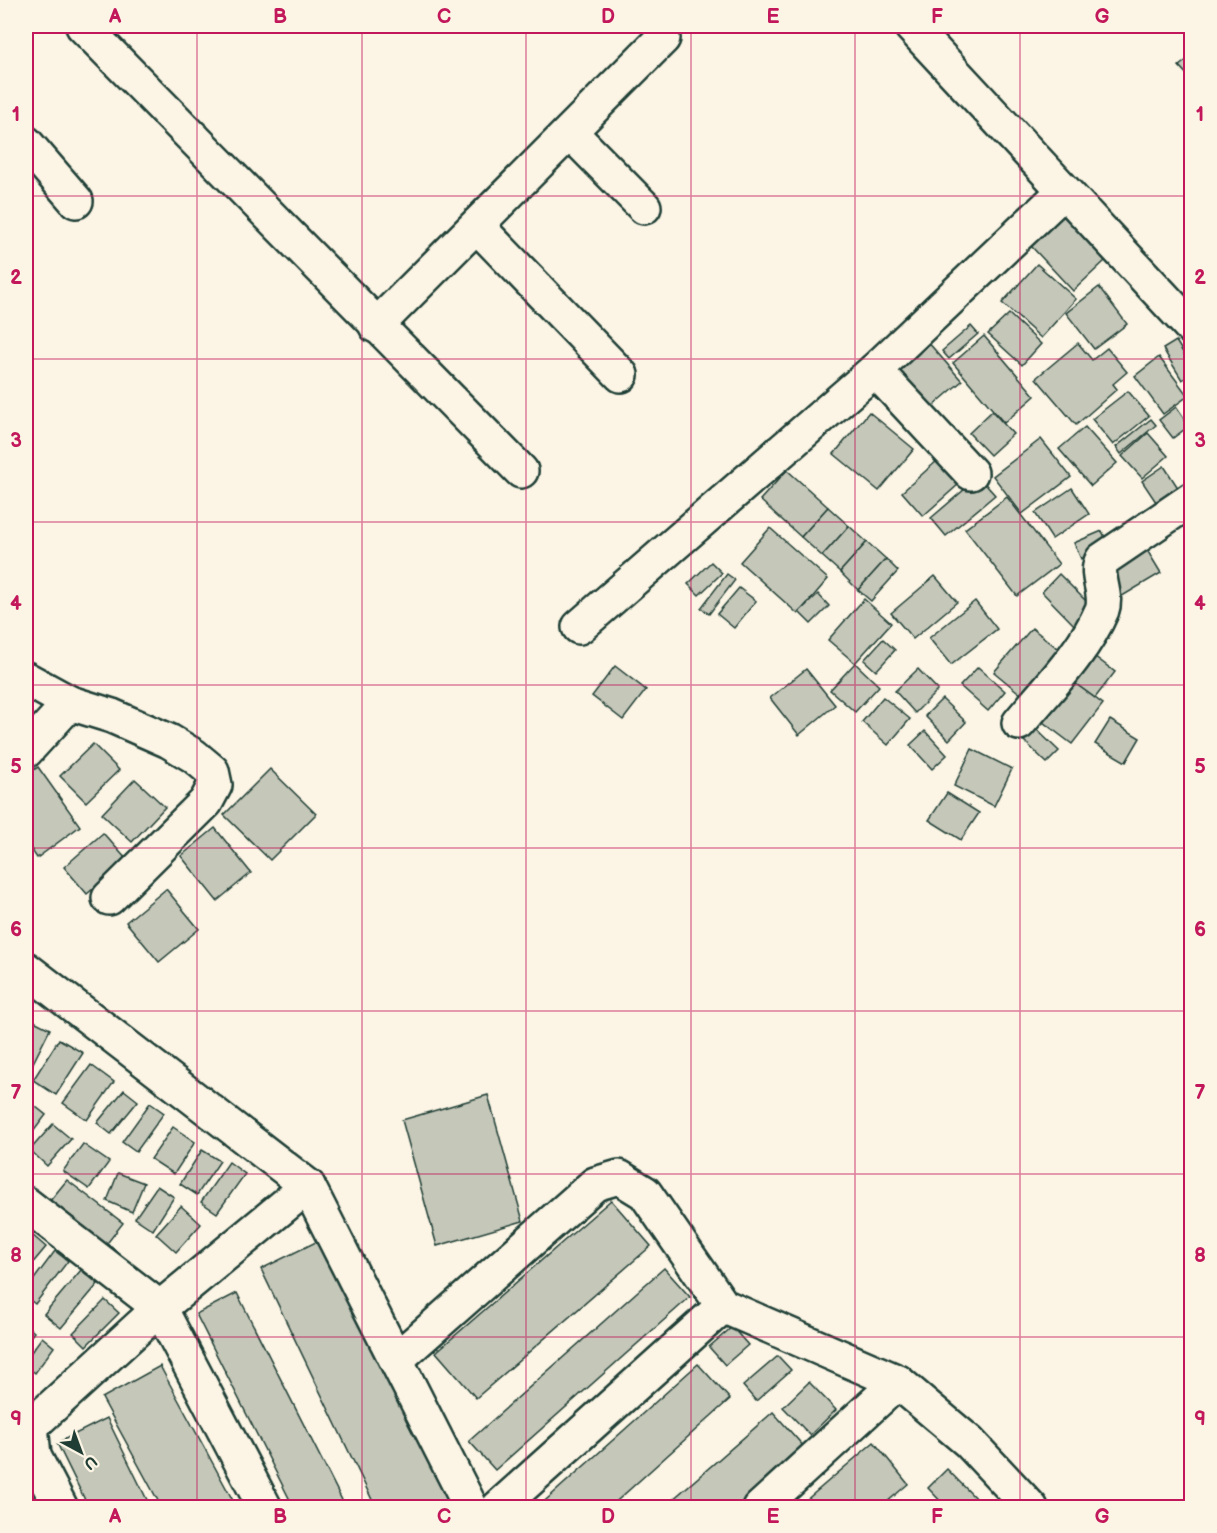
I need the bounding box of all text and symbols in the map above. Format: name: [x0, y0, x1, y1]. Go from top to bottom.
text: A: [108, 5, 122, 29]
text: B: [273, 5, 287, 29]
text: C: [437, 5, 451, 29]
text: D: [601, 5, 615, 29]
text: E: [767, 5, 780, 29]
text: F: [931, 5, 943, 29]
text: G: [1095, 5, 1110, 29]
text: 1: [12, 103, 20, 127]
text: 1: [1196, 103, 1204, 127]
text: 2: [10, 266, 22, 290]
text: 2: [1194, 266, 1206, 290]
text: 3: [10, 429, 22, 453]
text: 3: [1194, 429, 1206, 453]
text: 4: [10, 592, 22, 616]
text: 4: [1194, 592, 1206, 616]
text: 5: [10, 755, 22, 779]
text: 5: [1194, 755, 1206, 779]
text: 6: [10, 918, 22, 942]
text: 6: [1194, 918, 1206, 942]
text: 7: [10, 1081, 22, 1105]
text: 7: [1194, 1081, 1206, 1105]
text: 8: [10, 1244, 22, 1268]
text: 8: [1194, 1244, 1206, 1268]
text: 9: [10, 1407, 22, 1431]
text: 9: [1194, 1407, 1206, 1431]
north arrow: [51, 1422, 111, 1482]
text: U: [79, 1451, 100, 1473]
text: A: [108, 1505, 122, 1529]
text: B: [273, 1505, 287, 1529]
text: C: [437, 1505, 451, 1529]
text: D: [601, 1505, 615, 1529]
text: E: [767, 1505, 780, 1529]
text: F: [931, 1505, 943, 1529]
text: G: [1095, 1505, 1110, 1529]

